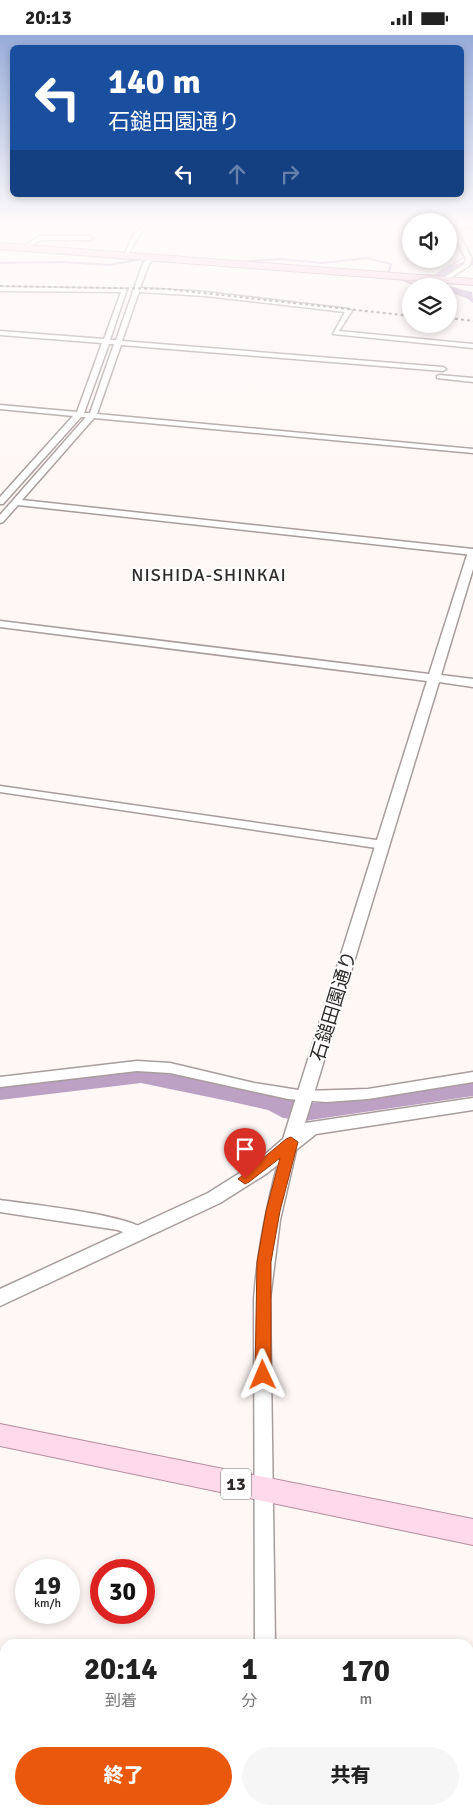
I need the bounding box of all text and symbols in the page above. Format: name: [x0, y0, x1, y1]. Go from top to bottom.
text: 20:13: [25, 6, 72, 30]
text: 140 m: [108, 60, 201, 103]
icon: left: [25, 65, 90, 130]
text: 石鎚田園通り: [108, 108, 240, 135]
icon: left: [170, 160, 198, 188]
icon: ahead: [223, 160, 251, 188]
icon: right: [276, 160, 304, 188]
map controls: [402, 213, 457, 333]
button: sound: [402, 213, 457, 268]
button: layers: [402, 278, 457, 333]
district label: NISHIDA-SHINKAI: [131, 564, 287, 586]
street label: 石鎚田園通り: [306, 948, 362, 1064]
pin: [224, 1128, 266, 1179]
icon: arrive: [231, 1135, 259, 1163]
position arrow: [236, 1348, 288, 1400]
road number: 13: [221, 1469, 251, 1500]
speed limit sign: 30: [90, 1559, 155, 1624]
text: 19: [34, 1570, 61, 1601]
text: km/h: [34, 1596, 61, 1611]
text: 20:14: [84, 1651, 158, 1688]
text: 1: [241, 1651, 258, 1688]
text: 170: [341, 1653, 390, 1690]
text: m: [359, 1689, 372, 1709]
text: 到着: [105, 1691, 137, 1711]
text: 分: [241, 1691, 258, 1711]
button: 終了: [15, 1747, 232, 1805]
button: 共有: [242, 1747, 459, 1805]

